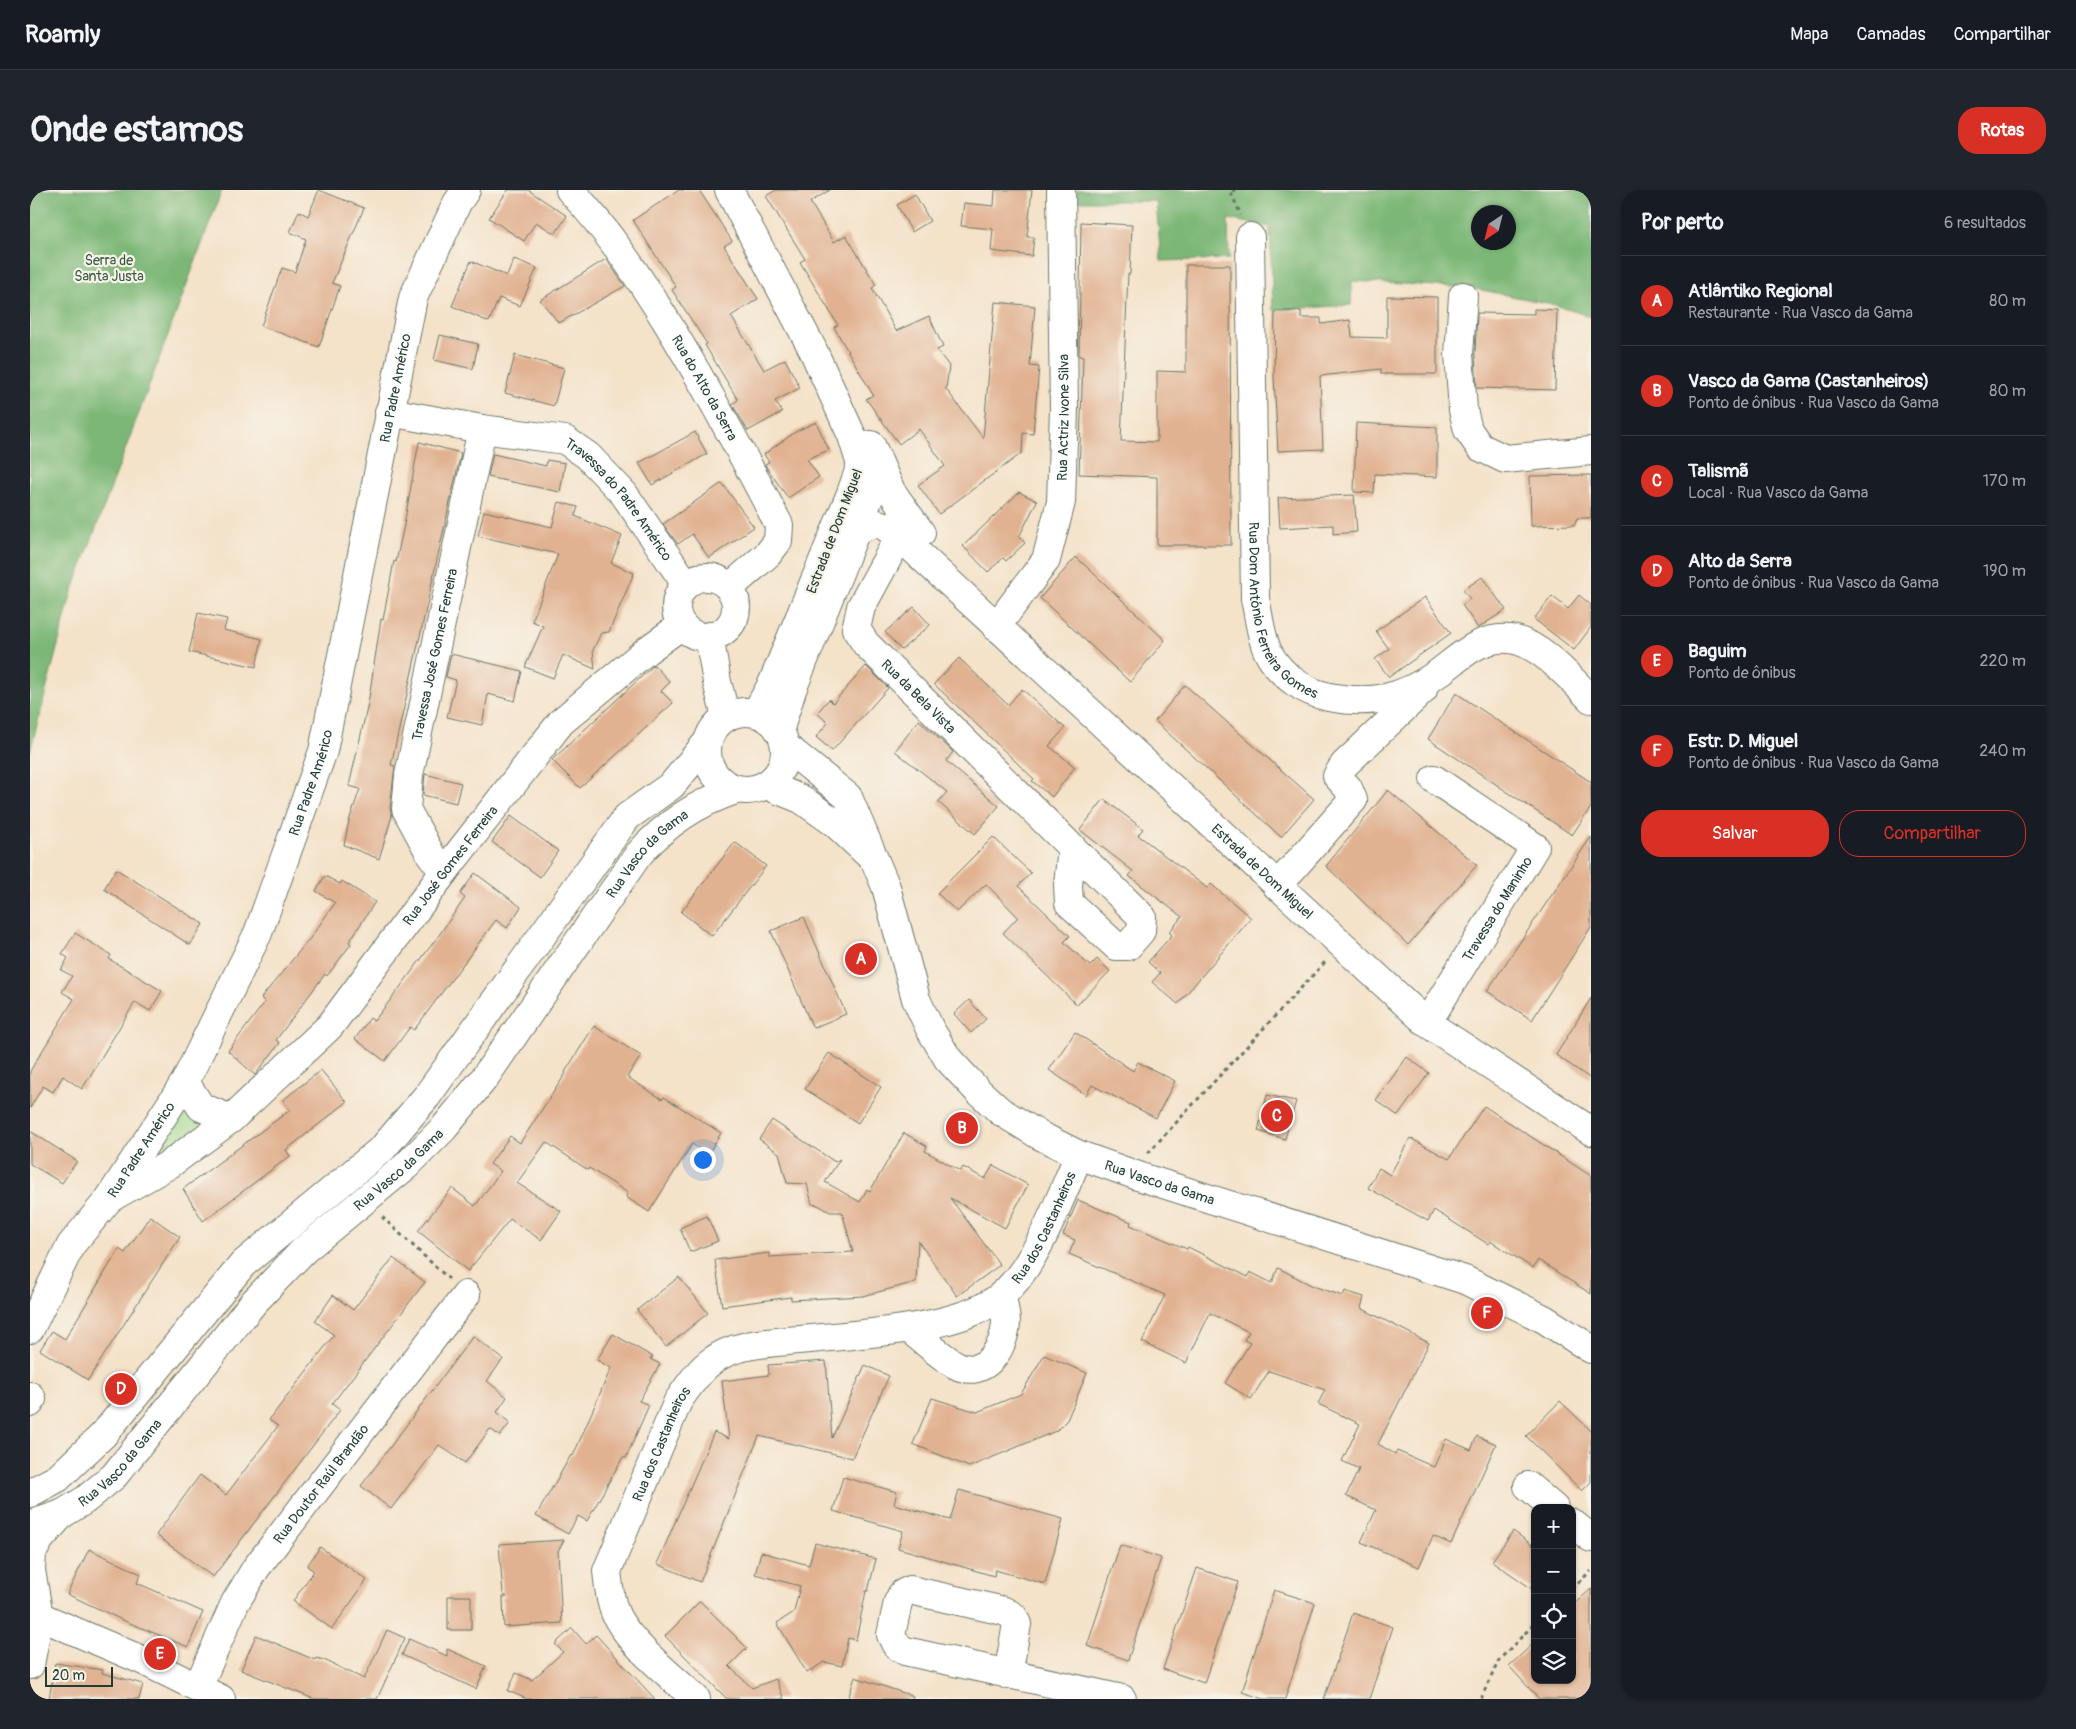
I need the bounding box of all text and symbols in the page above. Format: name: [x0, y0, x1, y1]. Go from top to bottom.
text: Roamly: [25, 20, 100, 49]
text: Mapa: [1790, 23, 1828, 46]
text: Camadas: [1856, 23, 1926, 46]
text: Compartilhar: [1954, 23, 2051, 46]
button: Rotas: [1958, 107, 2046, 154]
text: Onde estamos: [30, 108, 243, 152]
north arrow: [1471, 205, 1516, 250]
text: Por perto: [1641, 209, 1723, 236]
text: 6 resultados: [1944, 213, 2026, 233]
park label: Serra de Santa Justa: [74, 252, 144, 285]
text: Atlântiko Regional: [1688, 279, 1833, 303]
text: A: [1652, 291, 1662, 311]
text: 80 m: [1989, 291, 2026, 311]
text: Restaurante · Rua Vasco da Gama: [1688, 303, 1913, 323]
street label: Rua Padre Américo: [376, 332, 415, 444]
street label: Rua do Alto da Serra: [668, 332, 741, 444]
street label: Rua Actriz Ivone Silva: [1054, 354, 1073, 481]
text: Vasco da Gama (Castanheiros): [1688, 369, 1929, 393]
text: B: [1652, 381, 1662, 401]
text: 80 m: [1989, 381, 2026, 401]
text: Ponto de ônibus · Rua Vasco da Gama: [1688, 393, 1939, 413]
street label: Travessa do Padre Américo: [562, 435, 676, 565]
text: Talismã: [1688, 459, 1749, 483]
street label: Estrada de Dom Miguel: [803, 466, 866, 596]
text: C: [1652, 471, 1662, 491]
text: 170 m: [1983, 471, 2026, 491]
text: Local · Rua Vasco da Gama: [1688, 483, 1868, 503]
street label: Rua Dom António Ferreira Gomes: [1245, 522, 1321, 702]
text: Alto da Serra: [1688, 549, 1792, 573]
text: D: [1652, 561, 1662, 581]
text: 190 m: [1983, 561, 2026, 581]
street label: Travessa José Gomes Ferreira: [408, 567, 461, 742]
text: Ponto de ônibus · Rua Vasco da Gama: [1688, 573, 1939, 593]
text: Baguim: [1688, 639, 1747, 663]
text: E: [1653, 651, 1661, 671]
text: 220 m: [1980, 651, 2026, 671]
street label: Rua da Bela Vista: [877, 656, 959, 737]
text: Ponto de ônibus: [1688, 663, 1796, 683]
street label: Rua Padre Américo: [285, 728, 336, 838]
text: Estr. D. Miguel: [1688, 729, 1798, 753]
text: F: [1652, 741, 1662, 761]
text: 240 m: [1979, 741, 2026, 761]
text: Ponto de ônibus · Rua Vasco da Gama: [1688, 753, 1939, 773]
street label: Rua José Gomes Ferreira: [399, 802, 502, 929]
street label: Rua Vasco da Gama: [603, 806, 692, 901]
button: Salvar: [1641, 810, 1829, 857]
button: Compartilhar: [1839, 810, 2026, 857]
street label: Estrada de Dom Miguel: [1208, 820, 1317, 923]
street label: Travessa do Maninho: [1459, 853, 1536, 965]
pin: A: [845, 940, 877, 978]
pin: C: [1261, 1097, 1293, 1135]
street label: Rua Padre Américo: [104, 1098, 179, 1201]
pin: B: [946, 1109, 978, 1147]
street label: Rua Vasco da Gama: [350, 1125, 447, 1215]
your location: [690, 1147, 716, 1173]
street label: Rua Vasco da Gama: [1102, 1157, 1217, 1209]
street label: Rua dos Castanheiros: [1008, 1168, 1080, 1288]
pin: F: [1471, 1294, 1503, 1332]
pin: D: [105, 1370, 137, 1408]
street label: Rua dos Castanheiros: [629, 1383, 695, 1504]
street label: Rua Vasco da Gama: [76, 1416, 166, 1511]
street label: Rua Doutor Raúl Brandão: [270, 1420, 373, 1547]
map controls: [1531, 1504, 1576, 1684]
button: +: [1531, 1504, 1576, 1549]
button: −: [1531, 1549, 1576, 1594]
button: locate: [1531, 1594, 1576, 1639]
pin: E: [144, 1635, 176, 1673]
button: layers: [1531, 1639, 1576, 1684]
scale bar: [45, 1664, 112, 1687]
text: 20 m: [52, 1667, 85, 1684]

